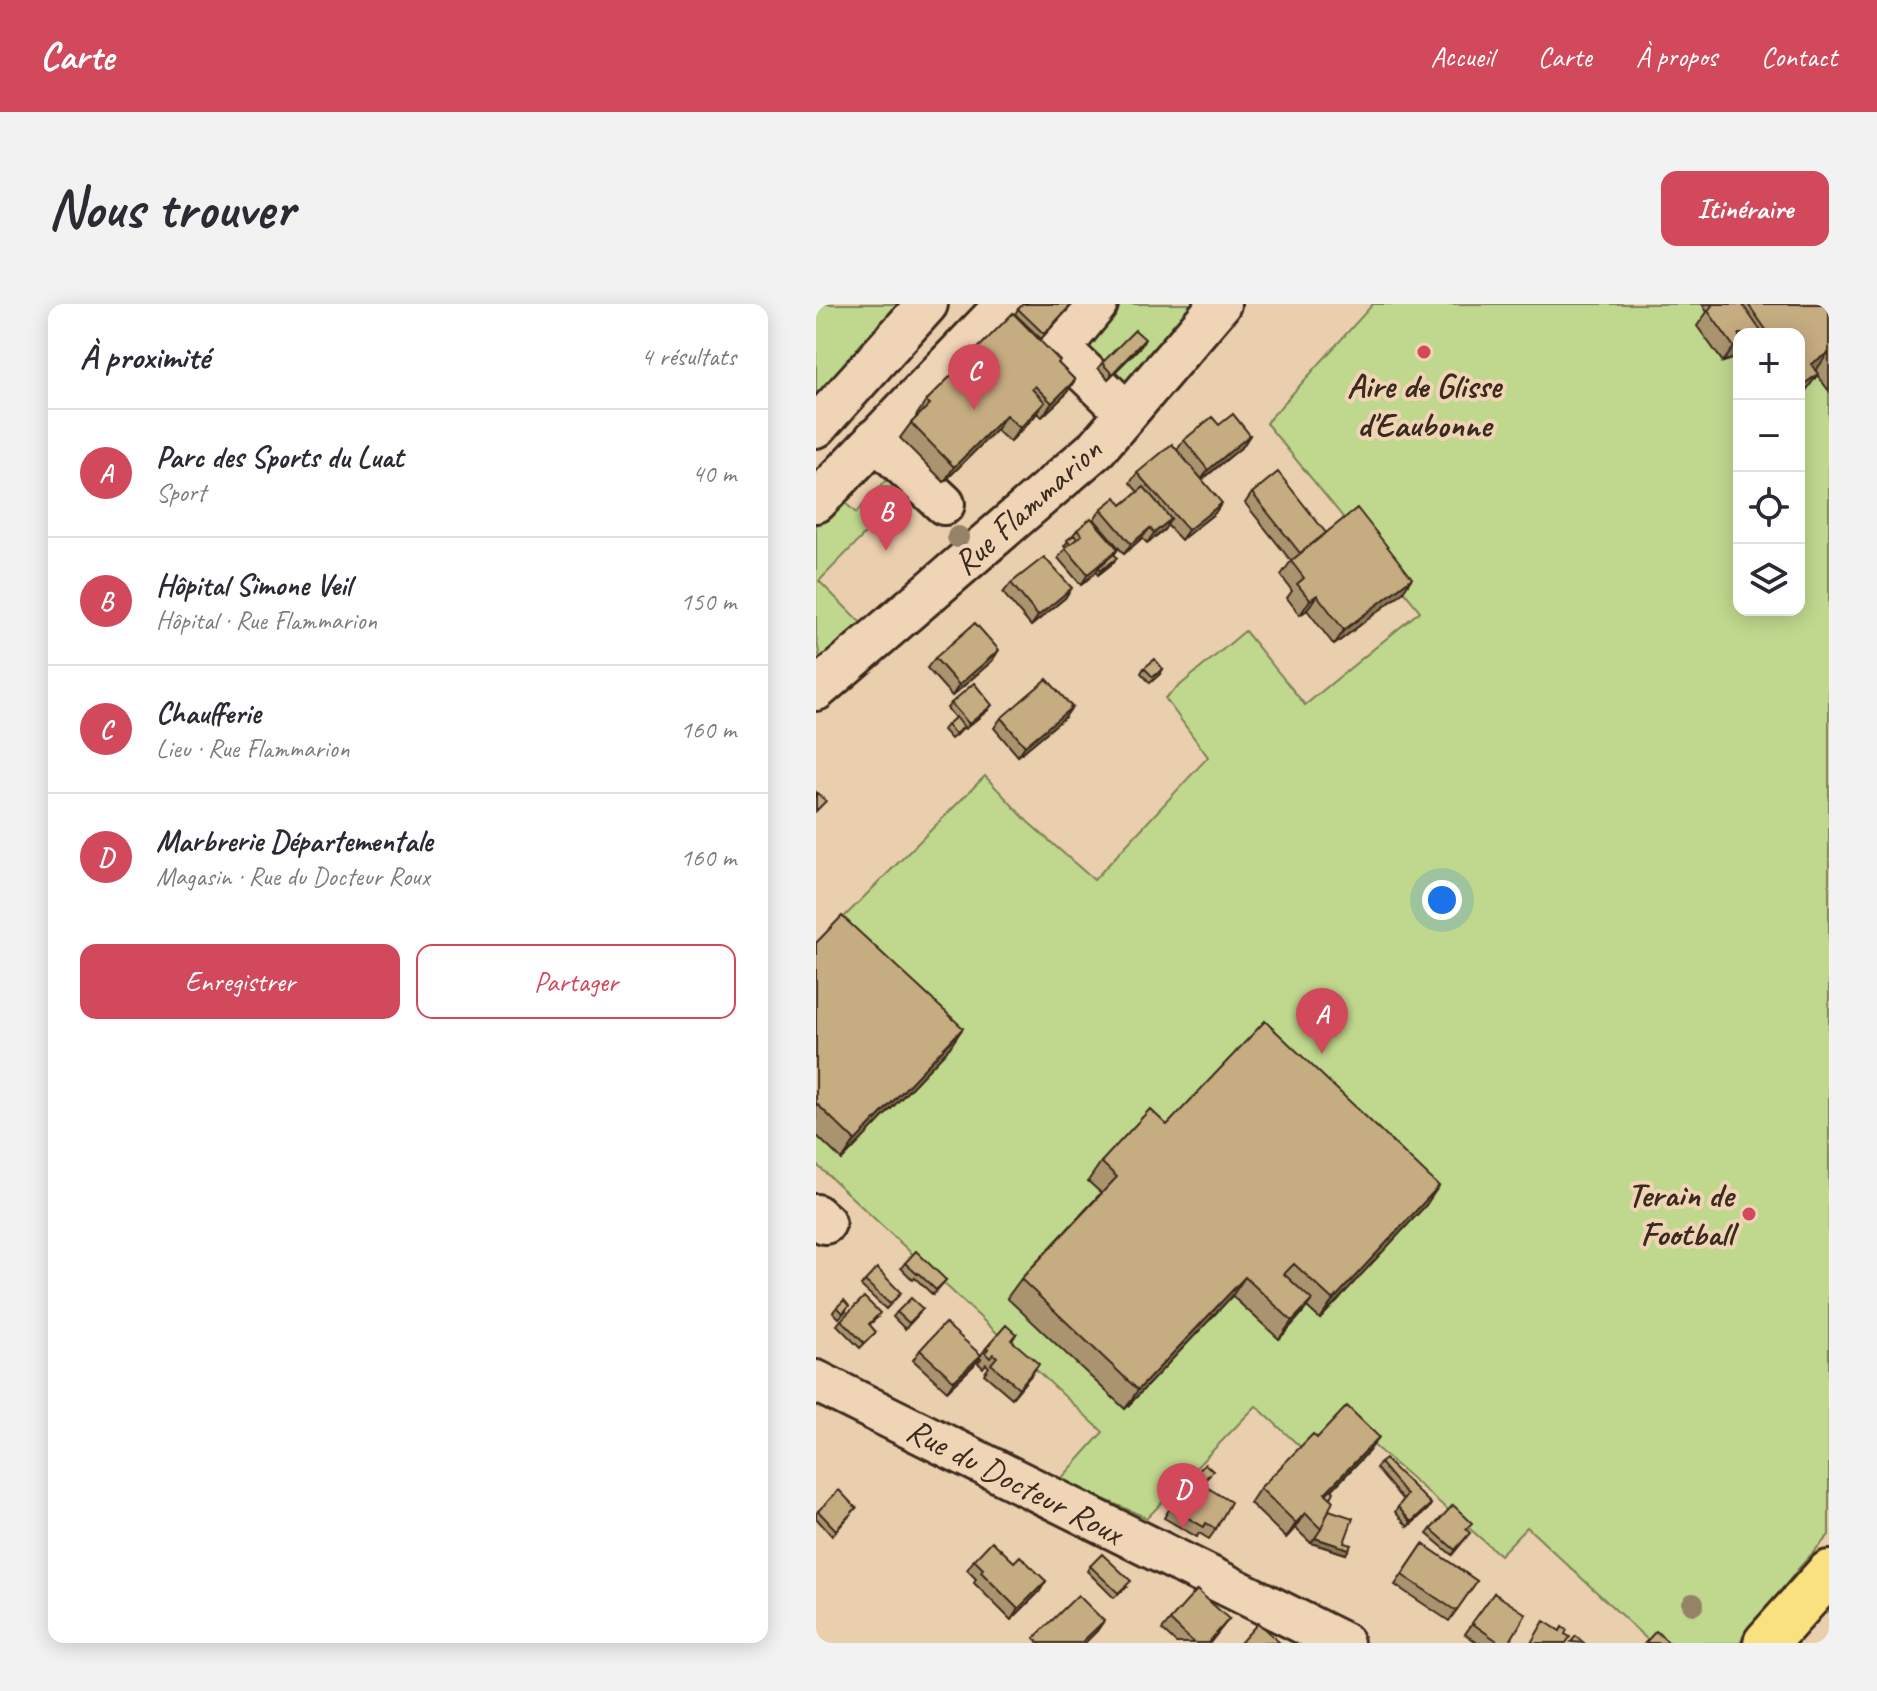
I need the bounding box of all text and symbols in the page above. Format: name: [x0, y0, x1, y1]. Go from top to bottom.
text: Carte: [40, 33, 114, 80]
text: Accueil: [1431, 39, 1494, 74]
text: Carte: [1538, 39, 1592, 74]
text: À propos: [1636, 39, 1717, 74]
text: Contact: [1761, 39, 1837, 74]
button: Itinéraire: [1661, 171, 1829, 246]
text: Nous trouver: [48, 173, 294, 244]
map controls: [1733, 328, 1805, 616]
button: +: [1733, 328, 1805, 400]
text: À proximité: [80, 335, 209, 378]
text: 4 résultats: [641, 340, 736, 373]
marker: Aire de Glisse d'Eaubonne: [1415, 343, 1433, 361]
pin: C: [948, 344, 1000, 410]
place label: Aire de Glisse d'Eaubonne: [1347, 364, 1504, 446]
button: −: [1733, 400, 1805, 472]
street label: Rue Flammarion: [944, 428, 1111, 584]
text: Parc des Sports du Luat: [156, 438, 403, 476]
text: A: [99, 457, 113, 490]
text: 40 m: [692, 457, 736, 490]
button: locate: [1733, 472, 1805, 544]
text: Sport: [156, 476, 206, 509]
pin: B: [860, 485, 912, 551]
button: layers: [1733, 544, 1805, 616]
text: Hôpital Simone Veil: [156, 566, 351, 604]
text: B: [99, 585, 113, 618]
text: 150 m: [680, 585, 736, 618]
text: Hôpital · Rue Flammarion: [156, 604, 377, 637]
text: Chaufferie: [156, 694, 261, 732]
text: C: [100, 713, 112, 746]
text: 160 m: [680, 713, 736, 746]
text: Lieu · Rue Flammarion: [156, 732, 349, 765]
text: Marbrerie Départementale: [156, 822, 433, 860]
text: D: [98, 841, 114, 874]
text: 160 m: [680, 841, 736, 874]
text: Magasin · Rue du Docteur Roux: [156, 860, 430, 893]
your location: [1422, 880, 1462, 920]
button: Enregistrer: [80, 944, 400, 1019]
button: Partager: [416, 944, 736, 1019]
pin: A: [1296, 988, 1348, 1054]
place label: Terain de Football: [1627, 1173, 1740, 1255]
marker: Terain de Football: [1740, 1205, 1758, 1223]
street label: Rue du Docteur Roux: [900, 1408, 1132, 1555]
pin: D: [1157, 1463, 1209, 1529]

